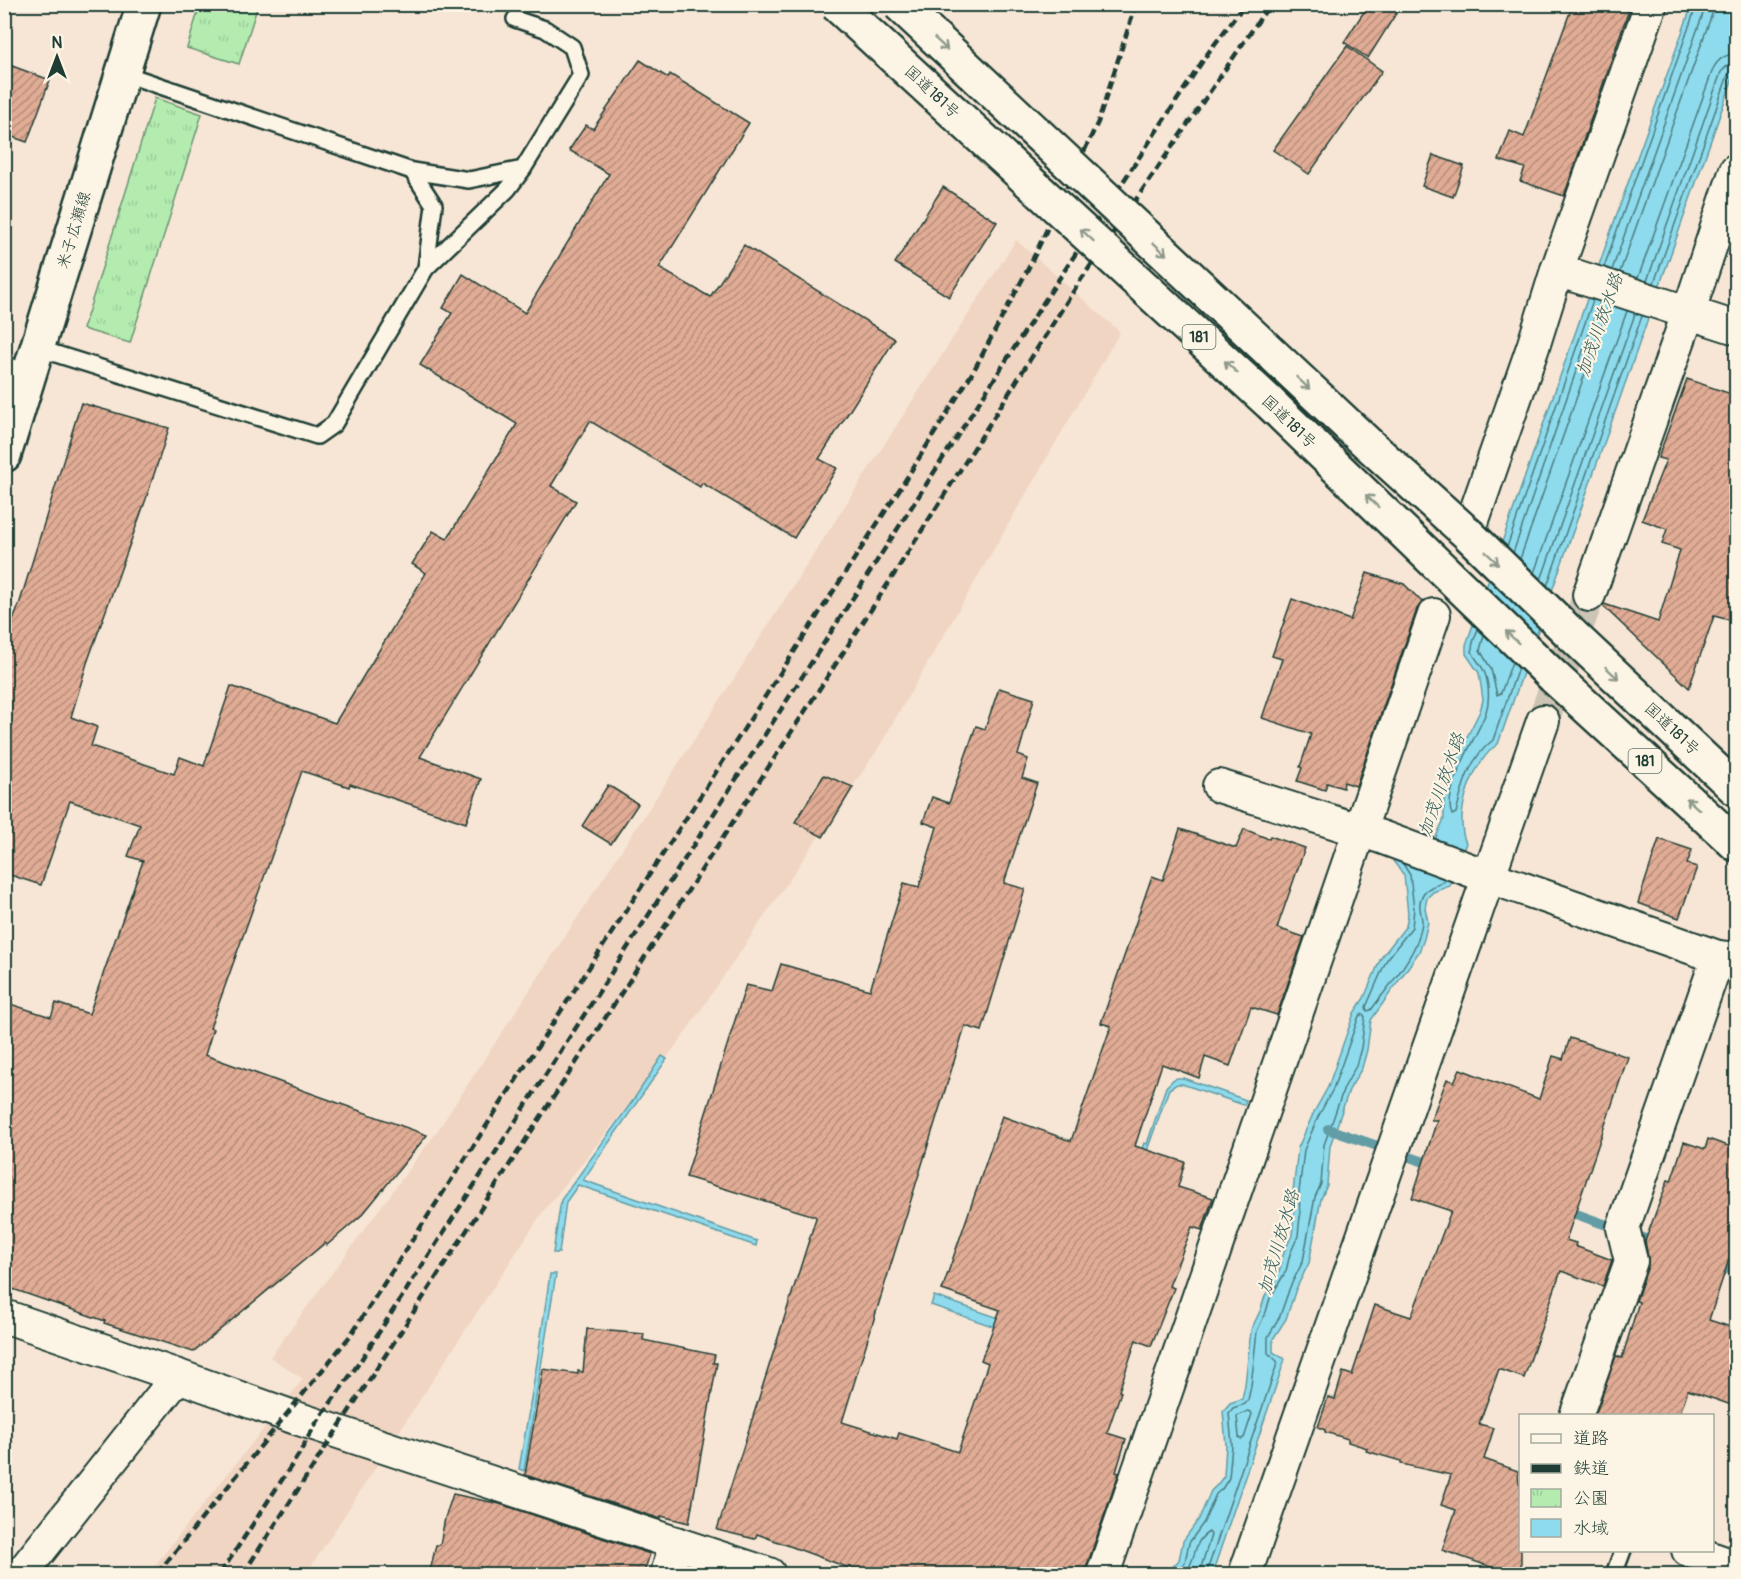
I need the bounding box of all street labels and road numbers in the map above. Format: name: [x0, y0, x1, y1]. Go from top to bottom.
street label: 国道181号: [900, 61, 964, 123]
street label: 米子広瀬線: [53, 189, 95, 271]
road number: 181: [1182, 325, 1216, 349]
street label: 国道181号: [1257, 391, 1321, 453]
street label: 国道181号: [1640, 698, 1704, 760]
road number: 181: [1628, 749, 1662, 773]

